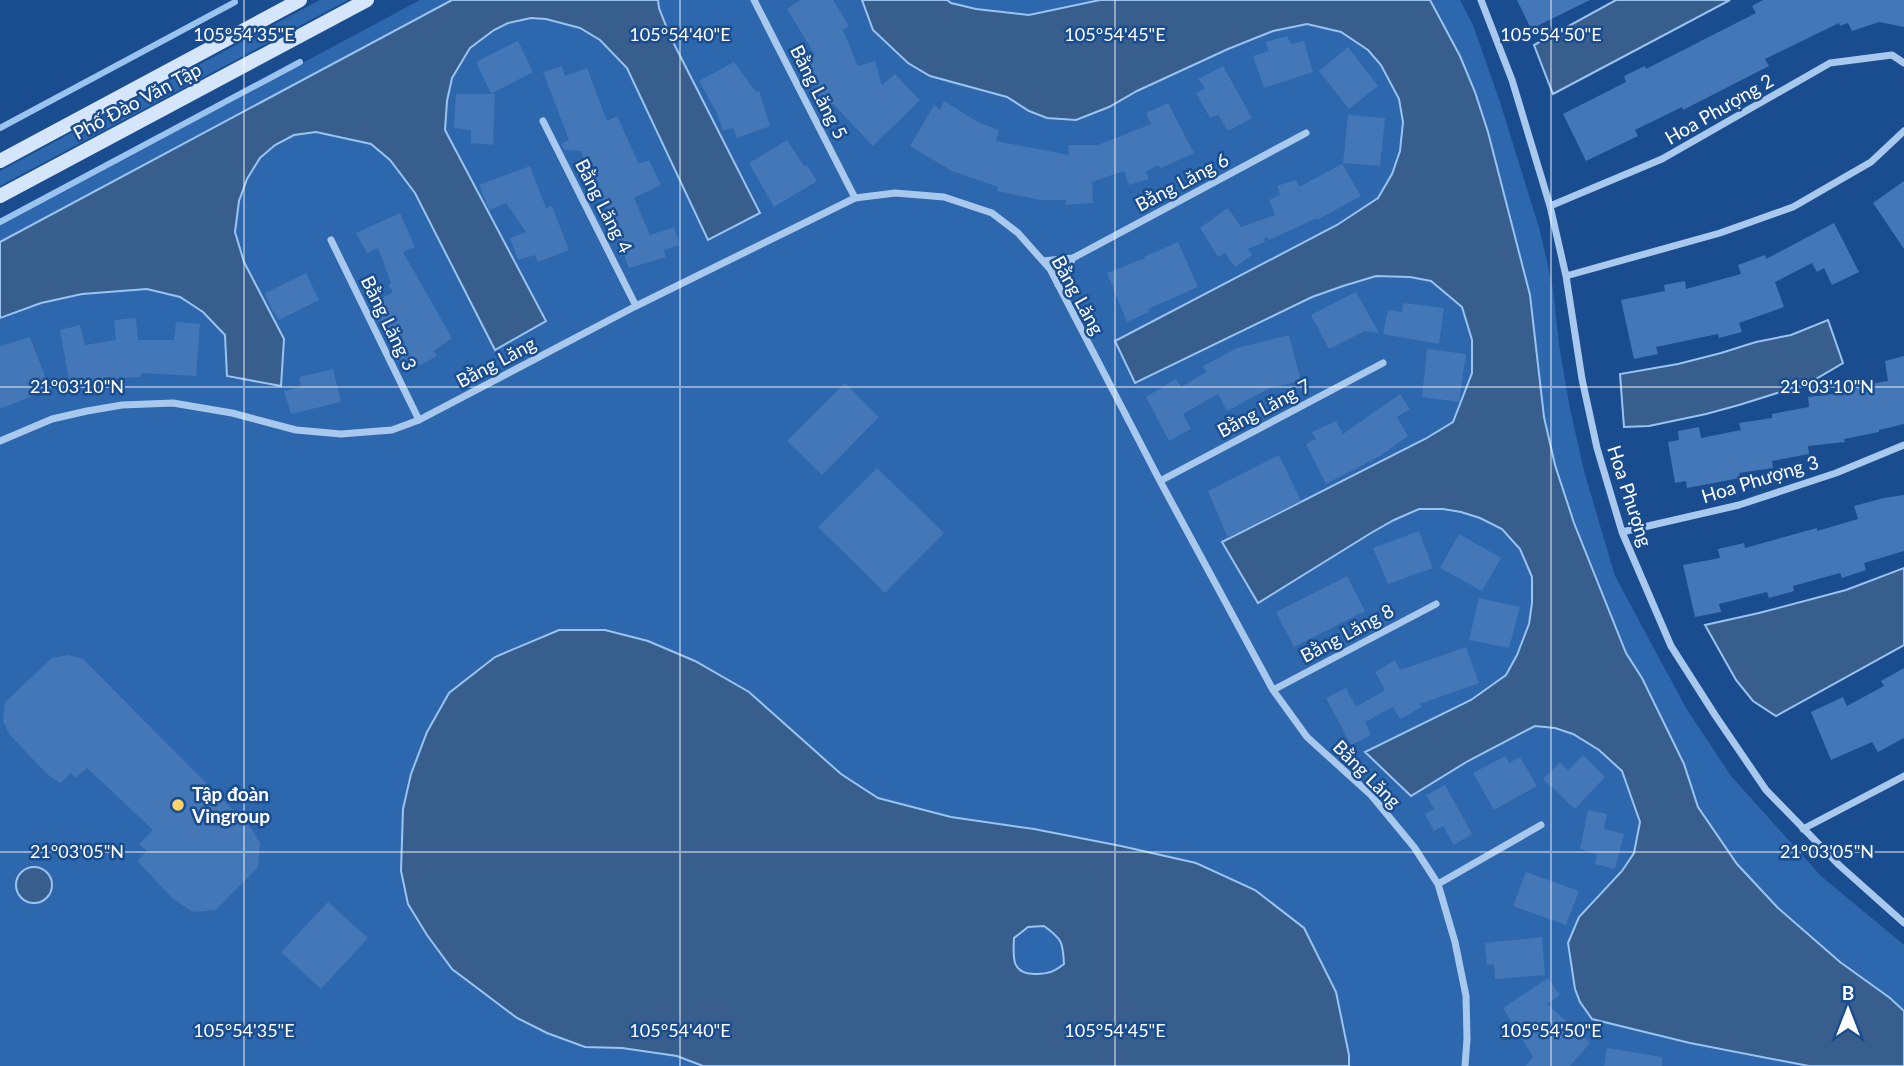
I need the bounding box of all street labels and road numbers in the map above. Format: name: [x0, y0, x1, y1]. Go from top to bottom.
street label: Bằng Lăng 5: [786, 41, 853, 143]
street label: Phố Đào Văn Tập: [69, 57, 205, 144]
street label: Hoa Phượng 2: [1661, 68, 1777, 149]
street label: Bằng Lăng 6: [1131, 147, 1232, 216]
street label: Bằng Lăng 4: [571, 155, 638, 257]
street label: Bằng Lăng: [1047, 251, 1110, 338]
street label: Bằng Lăng 3: [357, 272, 422, 374]
street label: Bằng Lăng: [452, 331, 539, 392]
street label: Bằng Lăng 7: [1213, 373, 1314, 442]
street label: Hoa Phượng: [1603, 442, 1658, 550]
street label: Hoa Phượng 3: [1699, 450, 1821, 507]
street label: Bằng Lăng 8: [1296, 598, 1397, 667]
street label: Bằng Lăng: [1329, 735, 1406, 812]

